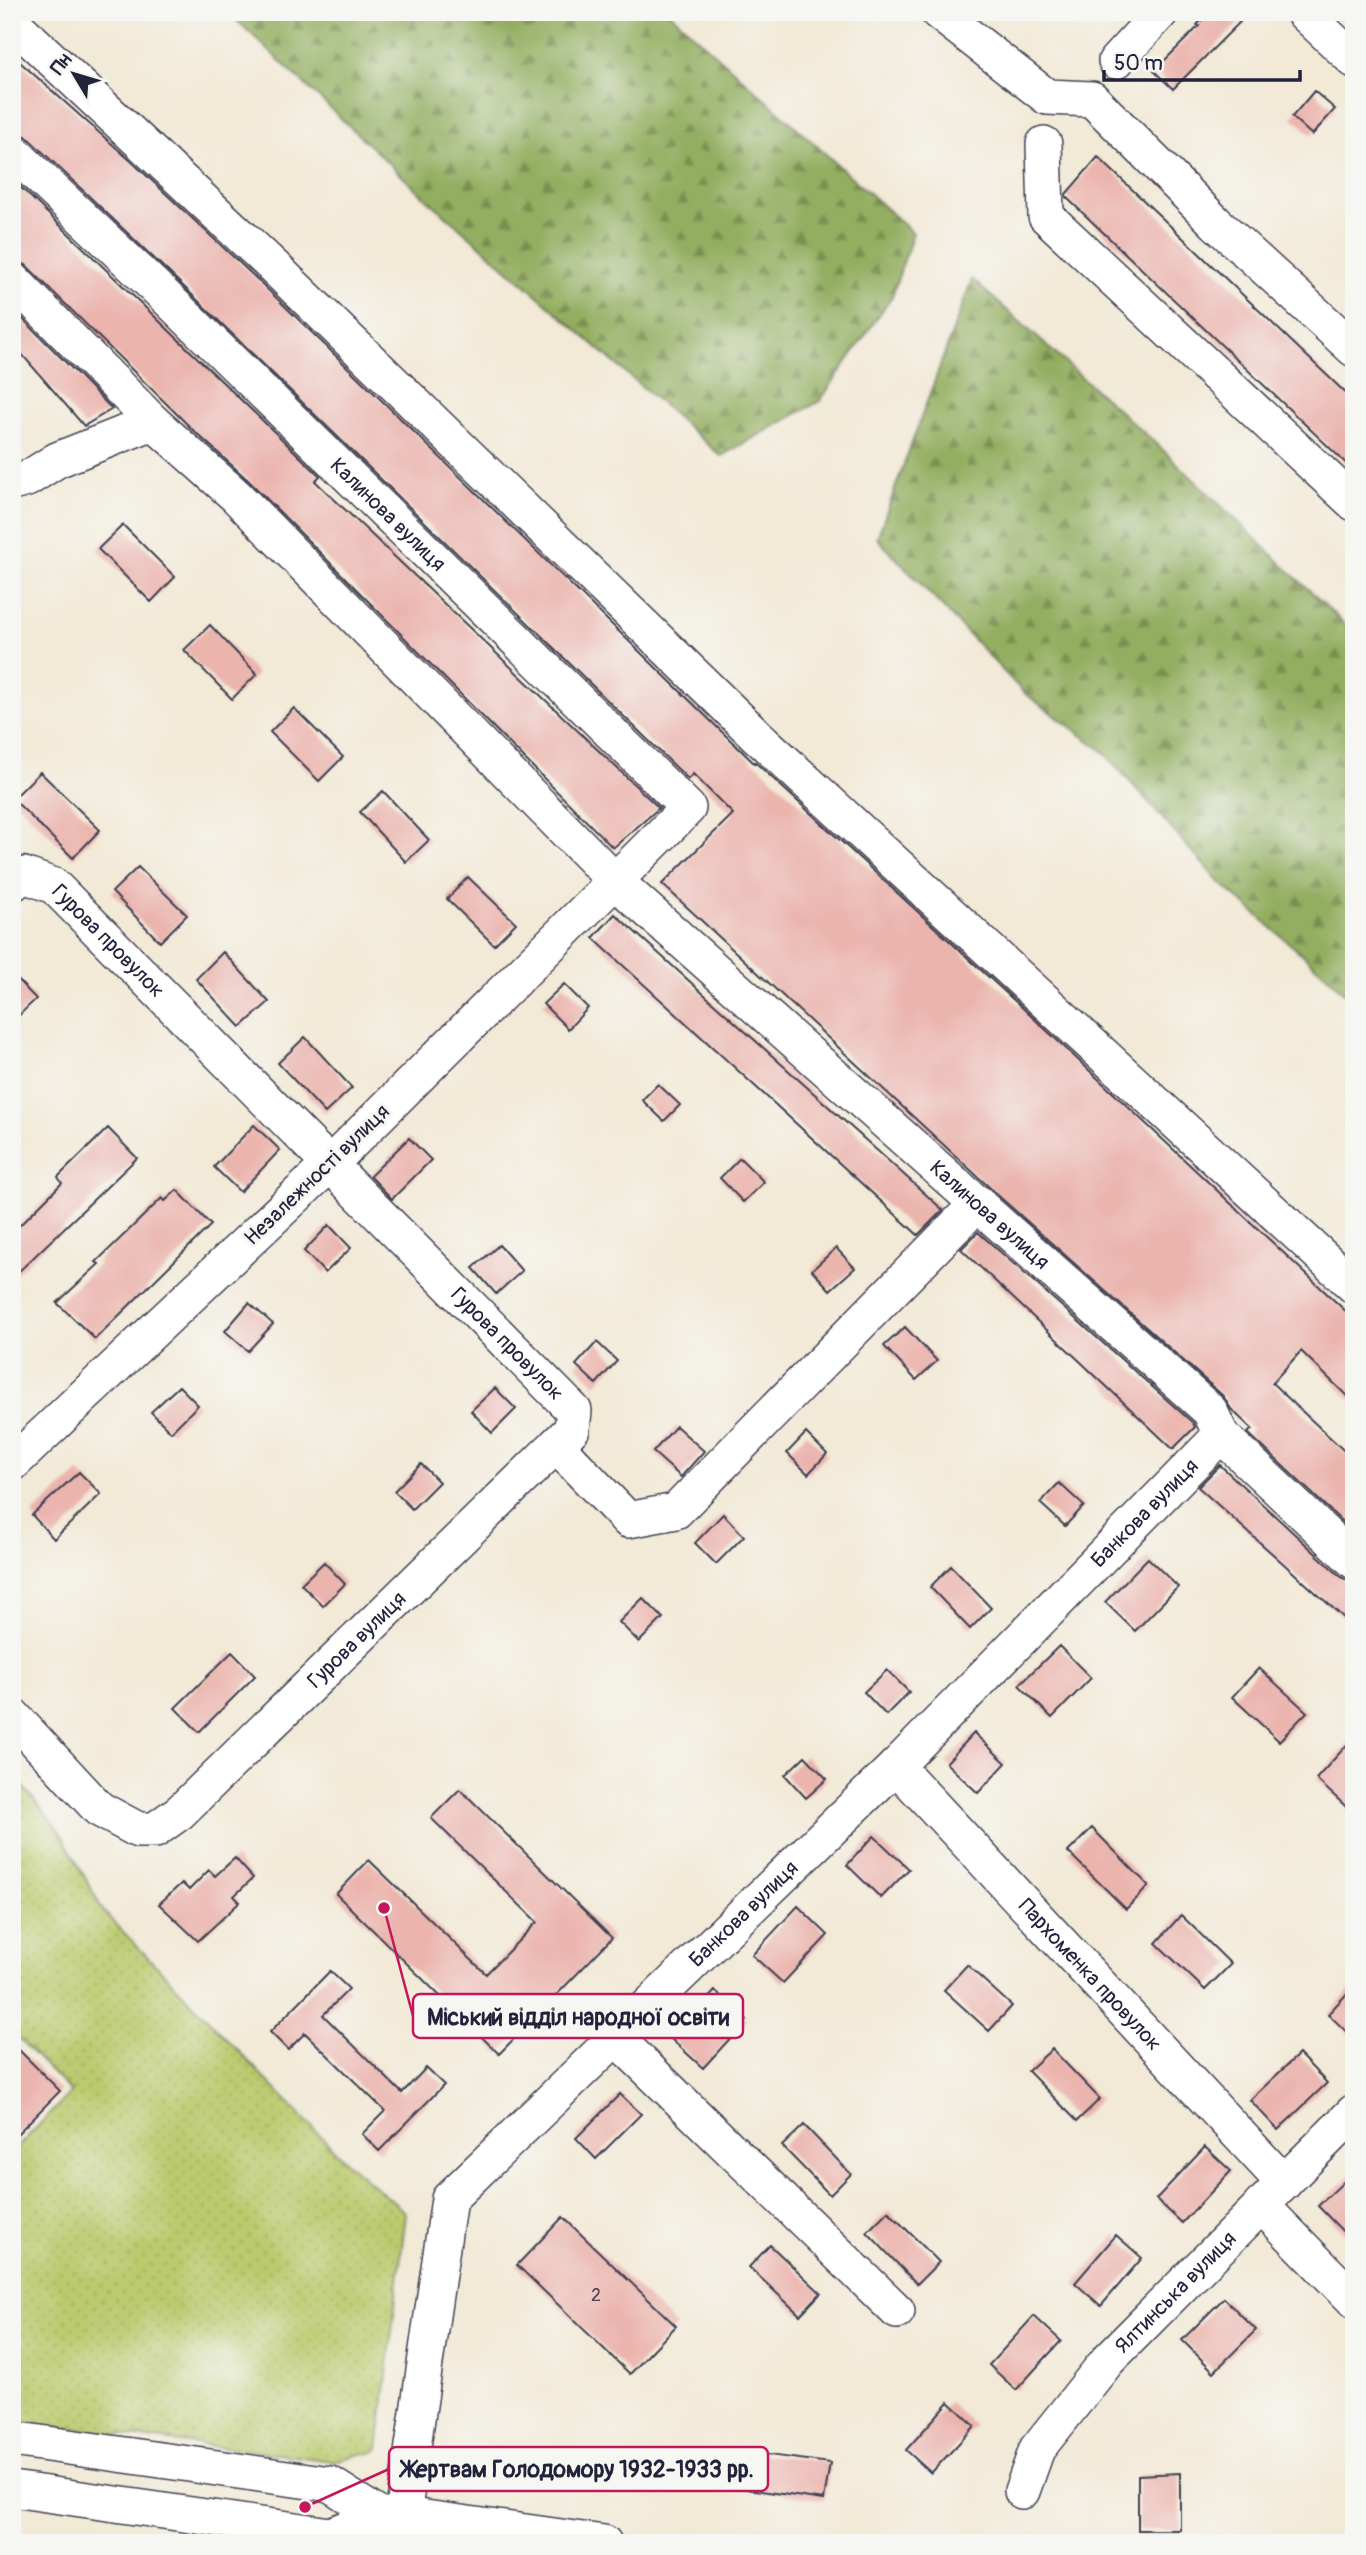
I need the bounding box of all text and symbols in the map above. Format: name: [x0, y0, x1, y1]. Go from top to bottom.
north arrow: [38, 38, 108, 108]
scale bar: [1104, 38, 1300, 82]
text: Пн: [46, 49, 77, 80]
text: 50 m: [1114, 50, 1163, 77]
street label: Калинова вулиця: [325, 452, 452, 577]
street label: Гурова провулок: [46, 878, 170, 1003]
street label: Незалежності вулиця: [239, 1099, 395, 1251]
street label: Калинова вулиця: [924, 1154, 1055, 1275]
street label: Гурова провулок: [445, 1281, 569, 1406]
street label: Банкова вулиця: [1085, 1453, 1204, 1573]
street label: Гурова вулиця: [302, 1585, 412, 1694]
street label: Банкова вулиця: [683, 1855, 804, 1973]
street label: Пархоменка провулок: [1013, 1893, 1168, 2057]
callout: Міський відділ народної освіти: [413, 1994, 743, 2038]
text: Міський відділ народної освіти: [427, 2003, 730, 2032]
street label: Ялтинська вулиця: [1109, 2225, 1242, 2359]
house number: 2: [591, 2284, 601, 2307]
callout: Жертвам Голодомору 1932-1933 рр.: [389, 2447, 768, 2491]
text: Жертвам Голодомору 1932-1933 рр.: [398, 2455, 754, 2484]

